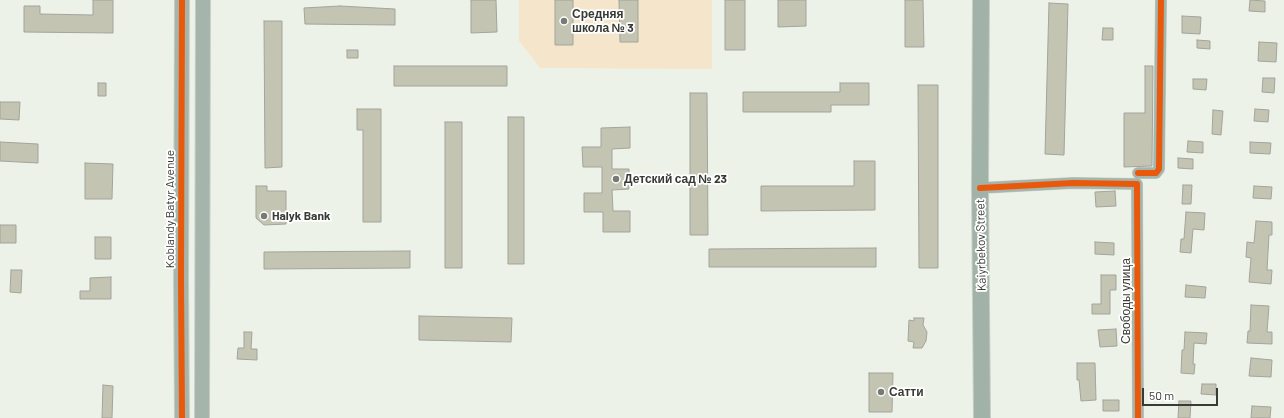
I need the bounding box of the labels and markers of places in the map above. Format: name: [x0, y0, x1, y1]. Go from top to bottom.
place label: Средняя школа № 3: [572, 7, 634, 35]
marker: Средняя школа № 3: [559, 16, 569, 26]
place label: Детский сад № 23: [624, 172, 727, 186]
marker: Детский сад № 23: [611, 174, 621, 184]
place label: Halyk Bank: [272, 209, 330, 223]
marker: Halyk Bank: [259, 211, 269, 221]
place label: Сатти: [889, 385, 924, 399]
marker: Сатти: [876, 387, 886, 397]

